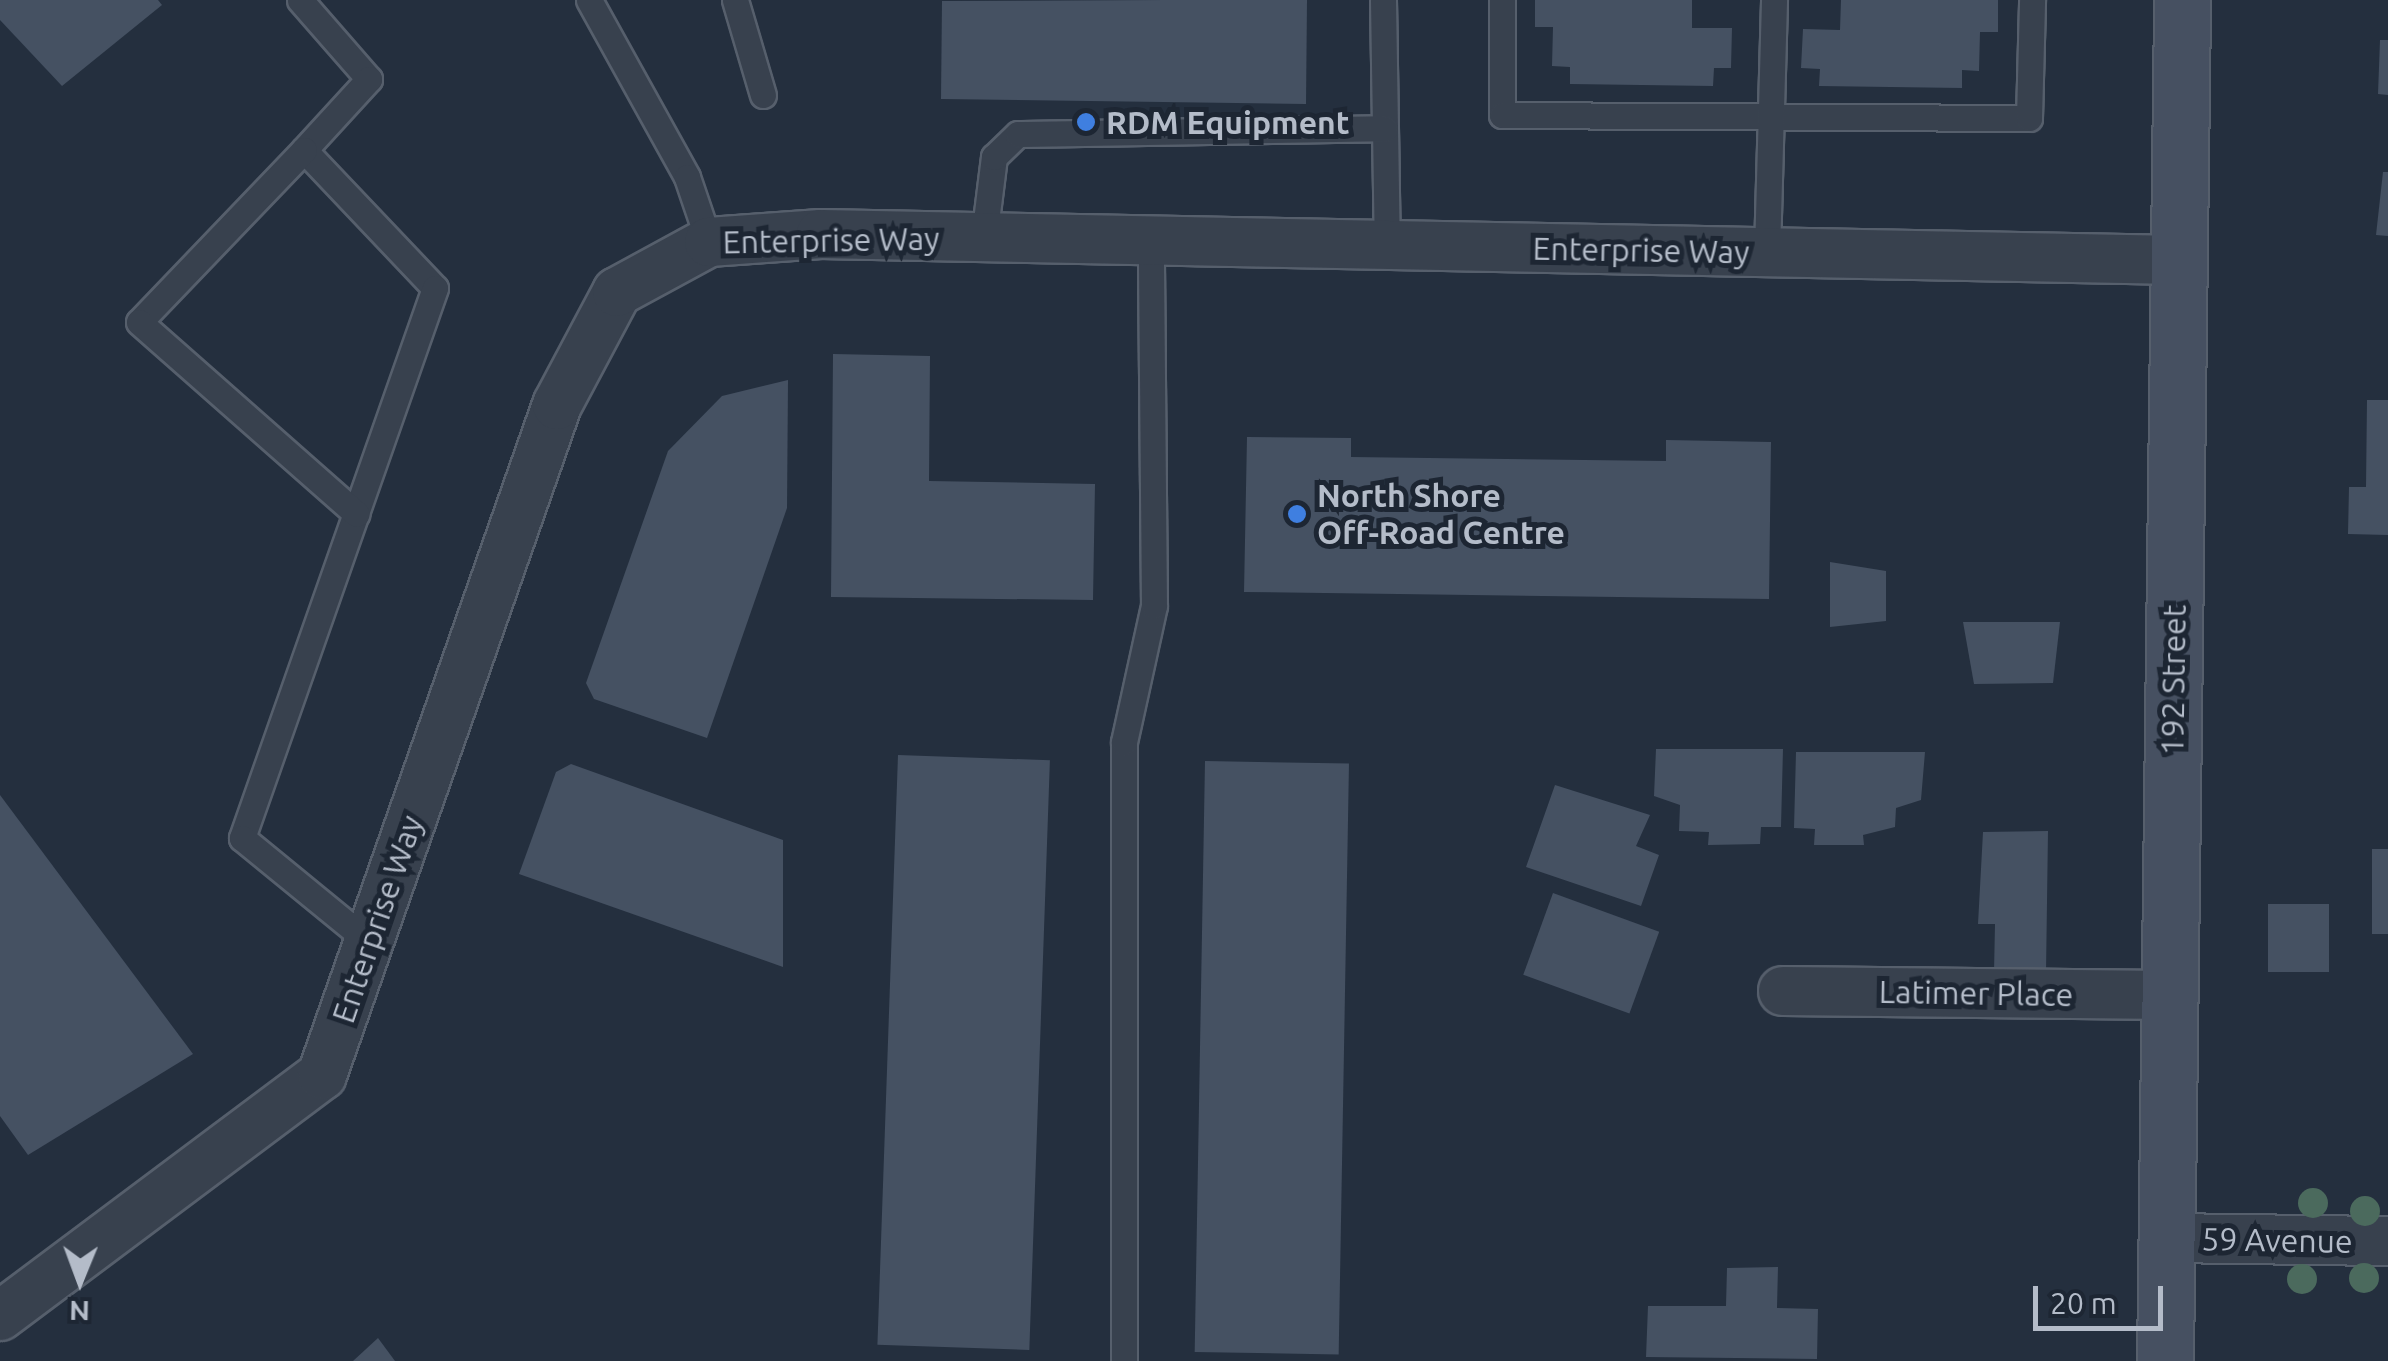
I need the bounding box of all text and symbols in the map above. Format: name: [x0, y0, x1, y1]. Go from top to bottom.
place label: RDM Equipment: [1106, 103, 1350, 141]
marker: RDM Equipment: [1075, 111, 1097, 133]
street label: Enterprise Way: [722, 219, 940, 261]
street label: Enterprise Way: [1532, 229, 1750, 271]
place label: North Shore Off-Road Centre: [1317, 477, 1565, 552]
marker: North Shore Off-Road Centre: [1286, 503, 1308, 525]
street label: 192 Street: [2152, 604, 2194, 756]
street label: Enterprise Way: [324, 810, 430, 1028]
street label: Latimer Place: [1879, 972, 2073, 1014]
street label: 59 Avenue: [2201, 1219, 2353, 1261]
north arrow: [30, 1231, 130, 1331]
scale bar: [2038, 1266, 2168, 1328]
text: 20 m: [2050, 1286, 2117, 1320]
text: N: [69, 1296, 90, 1327]

